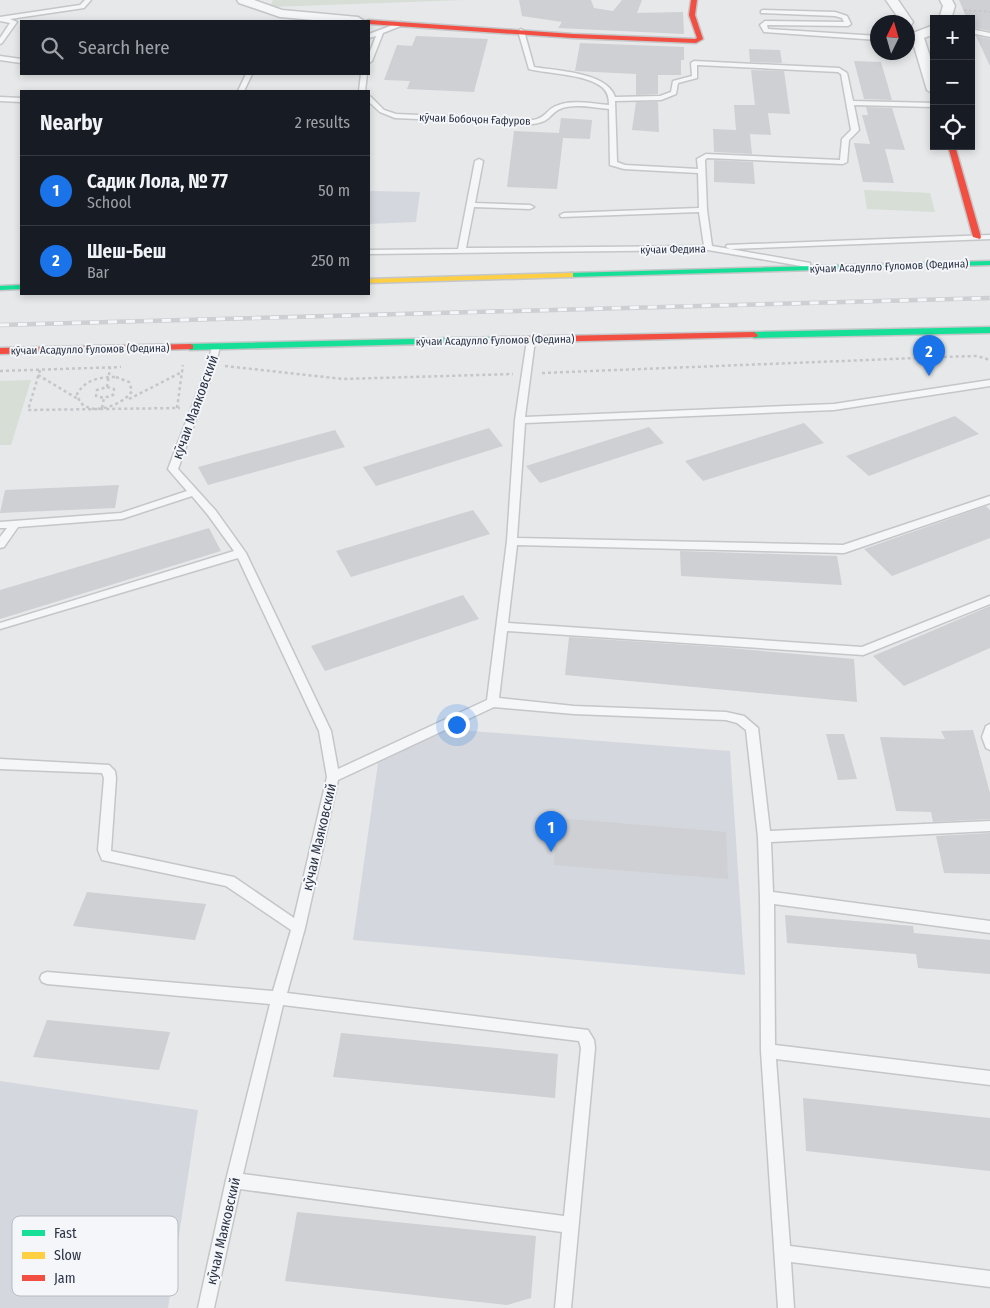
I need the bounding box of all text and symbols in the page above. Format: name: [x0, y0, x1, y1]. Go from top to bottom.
north arrow: [870, 15, 915, 60]
map controls: [930, 15, 975, 150]
button: +: [930, 15, 975, 60]
search box: [20, 20, 370, 75]
icon: search: [38, 34, 66, 62]
text: Search here: [78, 36, 170, 59]
button: −: [930, 60, 975, 105]
button: locate: [930, 105, 975, 150]
text: Nearby: [40, 110, 102, 136]
street label: кӯчаи Бобоҷон Ғафуров: [419, 111, 531, 128]
text: 2 results: [295, 113, 350, 132]
text: Садик Лола, № 77: [87, 170, 228, 193]
text: 1: [53, 181, 59, 200]
text: 50 m: [318, 181, 350, 200]
text: School: [87, 193, 131, 212]
text: Шеш-Беш: [87, 240, 166, 263]
street label: кӯчаи Федина: [640, 242, 706, 257]
text: 2: [52, 251, 60, 270]
text: 250 m: [311, 251, 350, 270]
street label: кӯчаи Асадулло Ғуломов (Федина): [809, 257, 969, 276]
text: Bar: [87, 263, 109, 282]
street label: кӯчаи Асадулло Ғуломов (Федина): [415, 333, 575, 348]
pin: 2: [913, 335, 945, 376]
street label: кӯчаи Асадулло Ғуломов (Федина): [10, 342, 170, 357]
street label: кӯчаи Маяковский: [169, 353, 222, 462]
your location: [444, 712, 470, 738]
street label: кӯчаи Маяковский: [299, 782, 340, 892]
pin: 1: [535, 811, 567, 852]
street label: кӯчаи Маяковский: [203, 1176, 244, 1286]
legend: [12, 1216, 178, 1296]
text: Fast: [54, 1225, 77, 1242]
text: Slow: [54, 1247, 81, 1264]
text: Jam: [54, 1270, 75, 1287]

